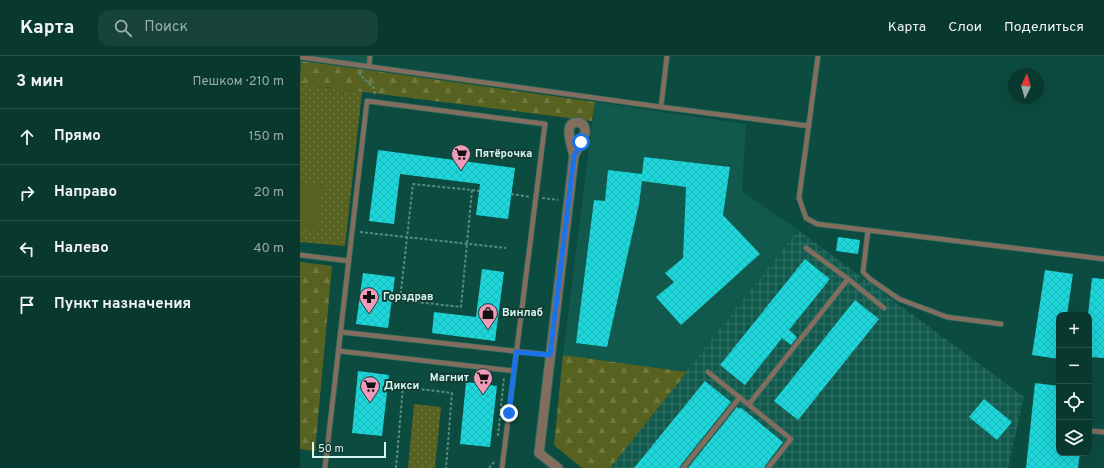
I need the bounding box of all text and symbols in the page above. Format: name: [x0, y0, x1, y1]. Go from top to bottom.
search box: [98, 10, 378, 46]
text: Карта: [20, 16, 74, 40]
icon: search: [112, 17, 134, 39]
text: Поиск: [144, 18, 188, 37]
text: Карта: [888, 19, 926, 36]
text: Слои: [948, 19, 982, 36]
text: Поделиться: [1004, 19, 1084, 36]
north arrow: [1008, 68, 1044, 104]
text: 3 мин: [16, 71, 64, 93]
text: Пешком · 210 m: [193, 74, 284, 90]
icon: ahead: [16, 126, 38, 148]
text: Прямо: [54, 127, 101, 146]
text: 150 m: [249, 129, 284, 145]
route start: [572, 133, 590, 151]
supermarket icon: Пятёрочка: [450, 143, 472, 171]
place label: Пятёрочка: [475, 147, 533, 161]
icon: right: [16, 182, 38, 204]
text: Направо: [54, 183, 117, 202]
text: 20 m: [254, 185, 284, 201]
icon: left: [16, 238, 38, 260]
text: Налево: [54, 239, 109, 258]
text: 40 m: [254, 241, 284, 257]
pharmacy icon: Горздрав: [358, 286, 380, 314]
place label: Горздрав: [383, 290, 434, 304]
icon: arrive: [16, 294, 38, 316]
text: Пункт назначения: [54, 295, 191, 314]
shop icon: Винлаб: [477, 302, 499, 330]
place label: Винлаб: [502, 306, 543, 320]
map controls: [1056, 312, 1092, 456]
button: +: [1056, 312, 1092, 348]
button: −: [1056, 348, 1092, 384]
supermarket icon: Магнит: [472, 367, 494, 395]
place label: Магнит: [430, 371, 469, 385]
supermarket icon: Дикси: [359, 375, 381, 403]
place label: Дикси: [384, 379, 419, 393]
button: locate: [1056, 384, 1092, 420]
route end: [500, 404, 518, 422]
button: layers: [1056, 420, 1092, 456]
scale bar: [312, 440, 386, 459]
text: 50 m: [318, 442, 344, 456]

